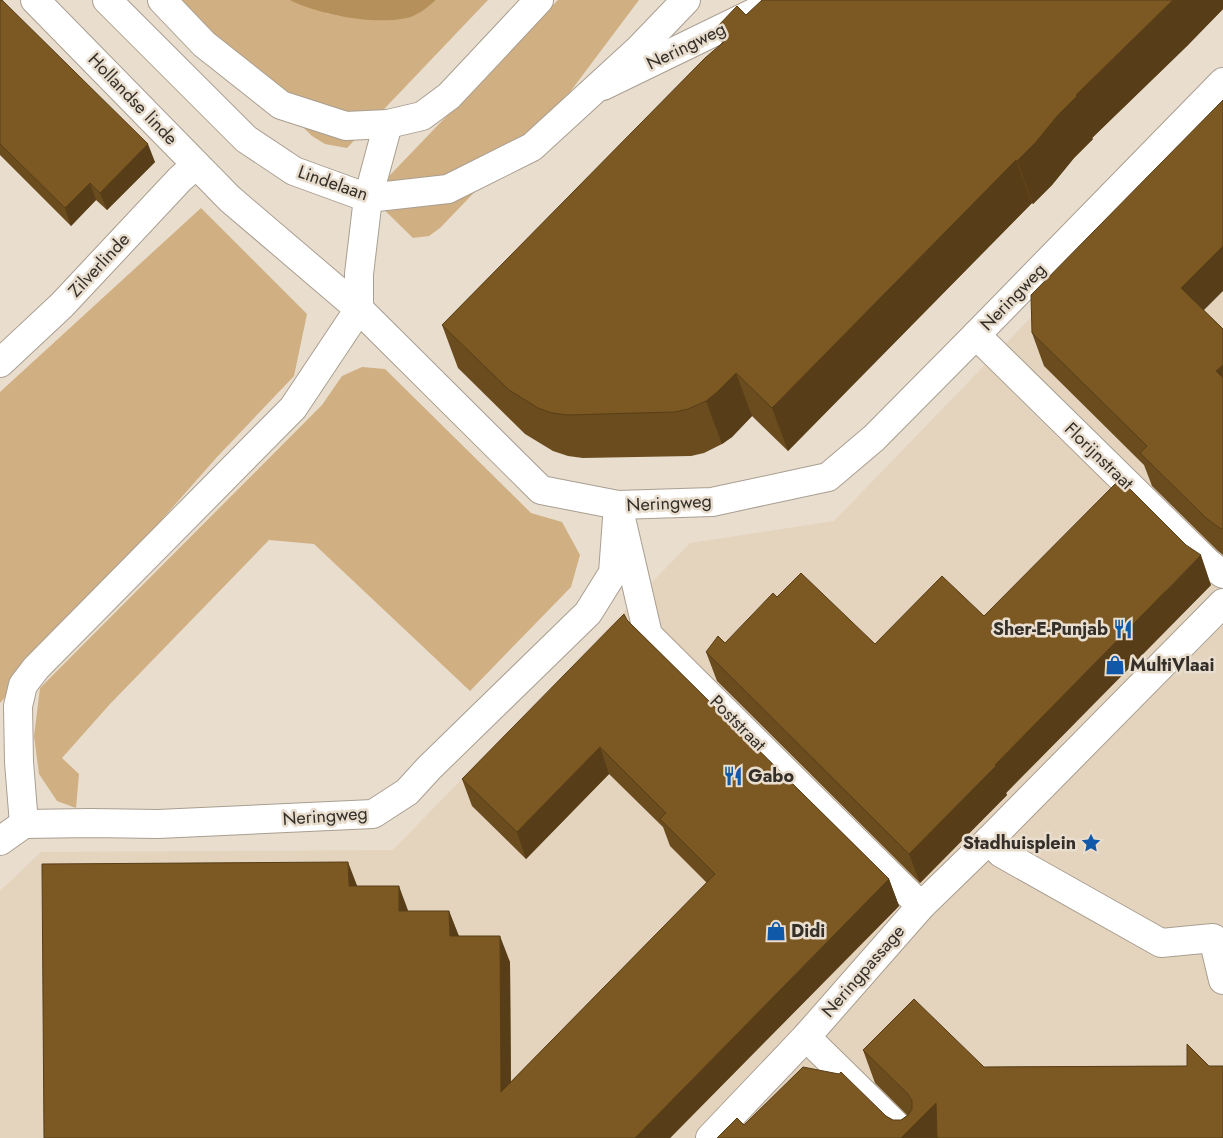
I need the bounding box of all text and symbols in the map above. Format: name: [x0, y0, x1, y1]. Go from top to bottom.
street label: Neringweg: [642, 16, 730, 76]
street label: Hollandse linde: [82, 47, 184, 151]
street label: Lindelaan: [294, 159, 372, 207]
street label: Zilverlinde: [62, 227, 136, 303]
street label: Neringweg: [974, 257, 1052, 337]
street label: Florijnstraat: [1059, 416, 1140, 496]
street label: Neringweg: [626, 488, 712, 518]
place label: Sher-E-Punjab: [993, 616, 1108, 642]
restaurant icon: Sher-E-Punjab: [1112, 618, 1134, 640]
place label: MultiVlaai: [1130, 652, 1214, 678]
shop icon: MultiVlaai: [1104, 654, 1126, 676]
street label: Poststraat: [704, 689, 772, 757]
place label: Gabo: [748, 763, 794, 789]
restaurant icon: Gabo: [722, 765, 744, 787]
street label: Neringweg: [282, 800, 368, 832]
place label: Stadhuisplein: [963, 830, 1076, 856]
place icon: Stadhuisplein: [1080, 832, 1102, 854]
place label: Didi: [791, 918, 825, 944]
street label: Neringpassage: [815, 919, 911, 1023]
shop icon: Didi: [765, 920, 787, 942]

